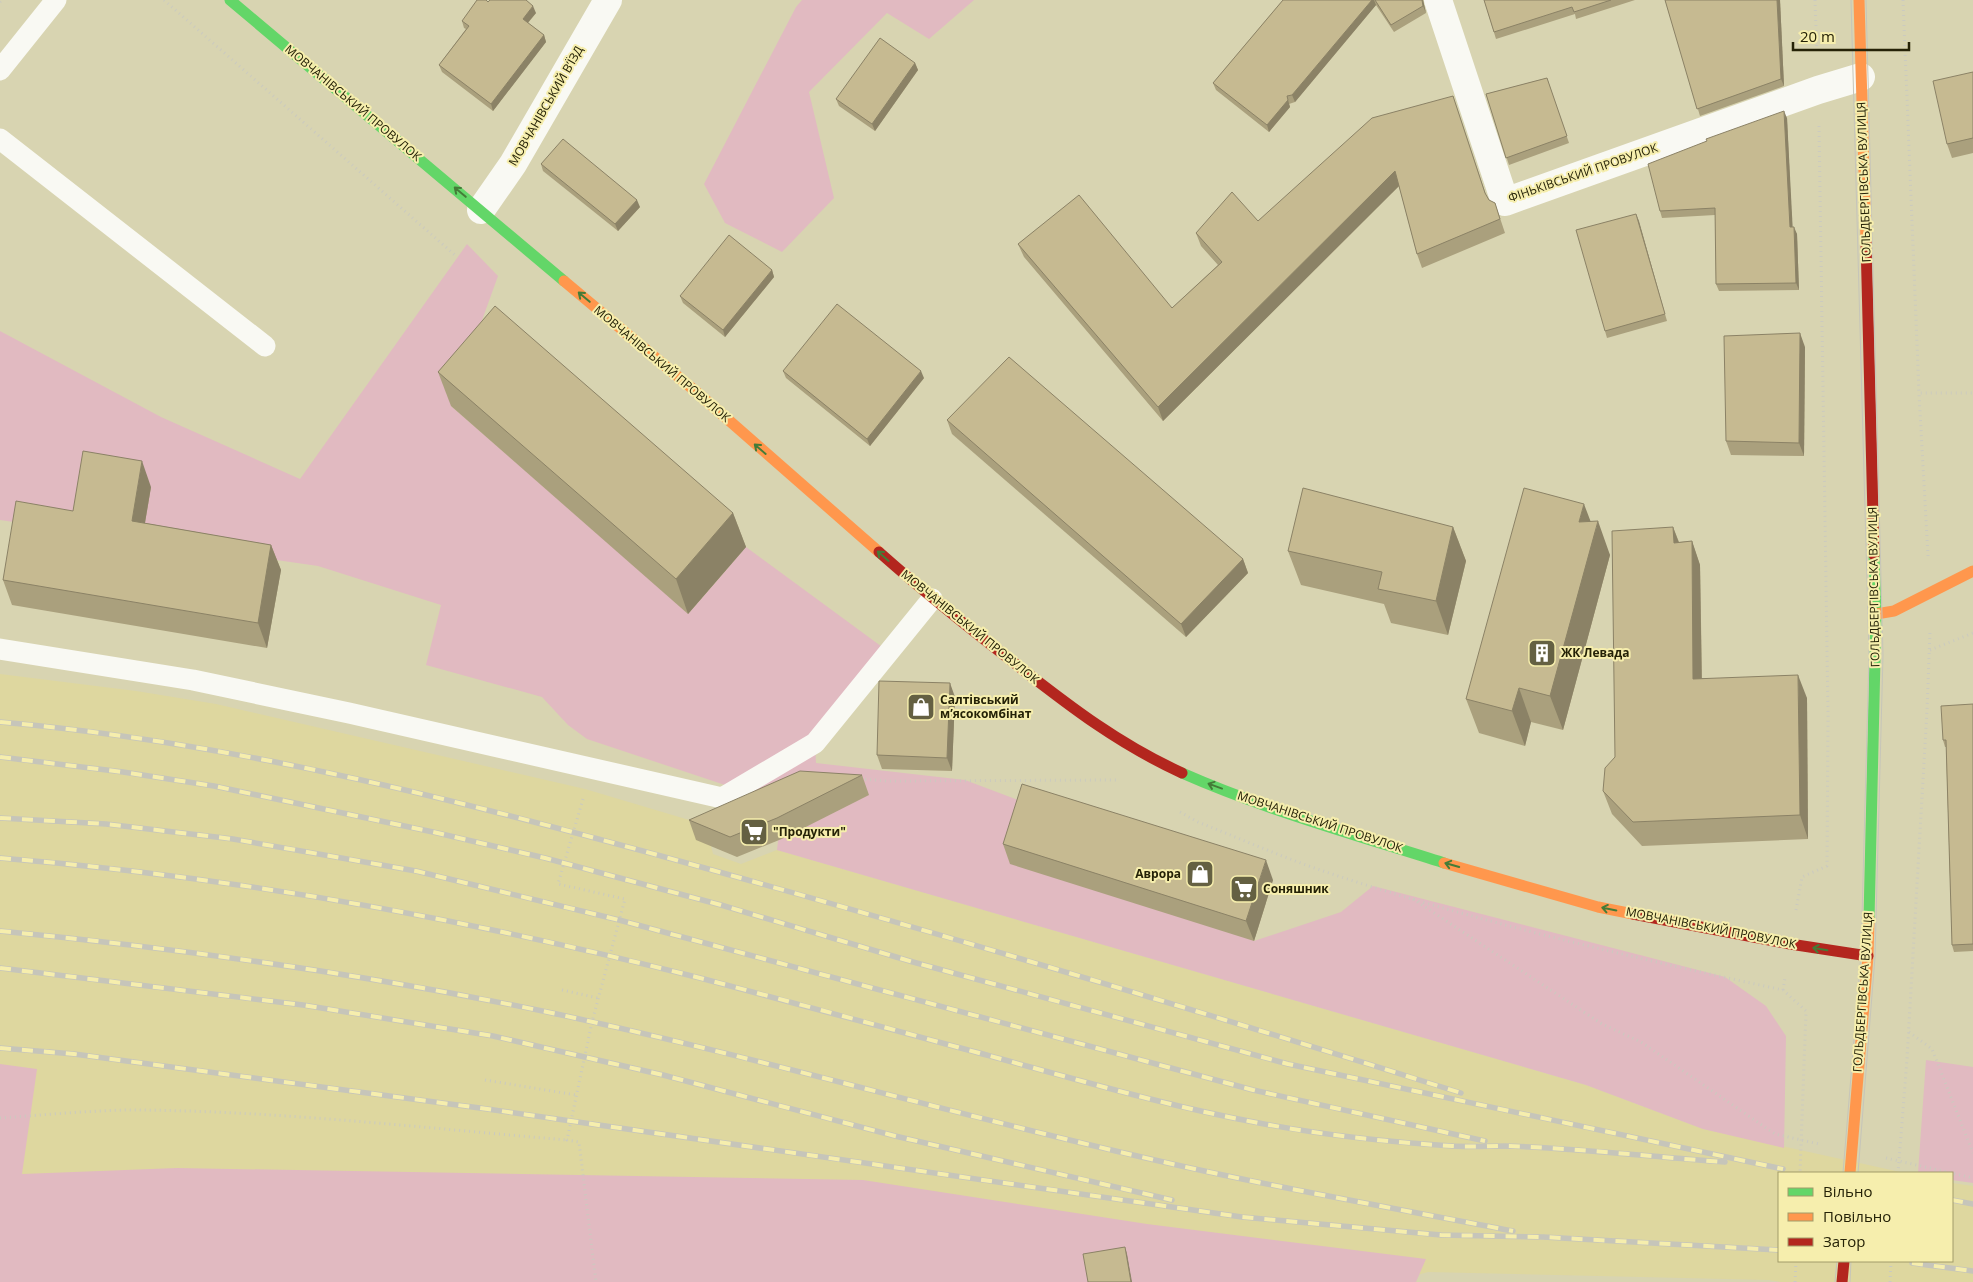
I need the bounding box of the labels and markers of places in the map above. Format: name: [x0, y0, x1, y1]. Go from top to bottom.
building icon: ЖК Левада: [1527, 638, 1557, 668]
place label: ЖК Левада: [1561, 644, 1630, 661]
place label: Салтівський мʼясокомбінат: [940, 691, 1032, 722]
shop icon: Салтівський мʼясокомбінат: [906, 692, 936, 722]
supermarket icon: "Продукти": [739, 817, 769, 847]
place label: "Продукти": [773, 823, 846, 840]
shop icon: Аврора: [1185, 859, 1215, 889]
place label: Аврора: [1135, 865, 1181, 882]
supermarket icon: Соняшник: [1229, 874, 1259, 904]
place label: Соняшник: [1263, 880, 1329, 897]

